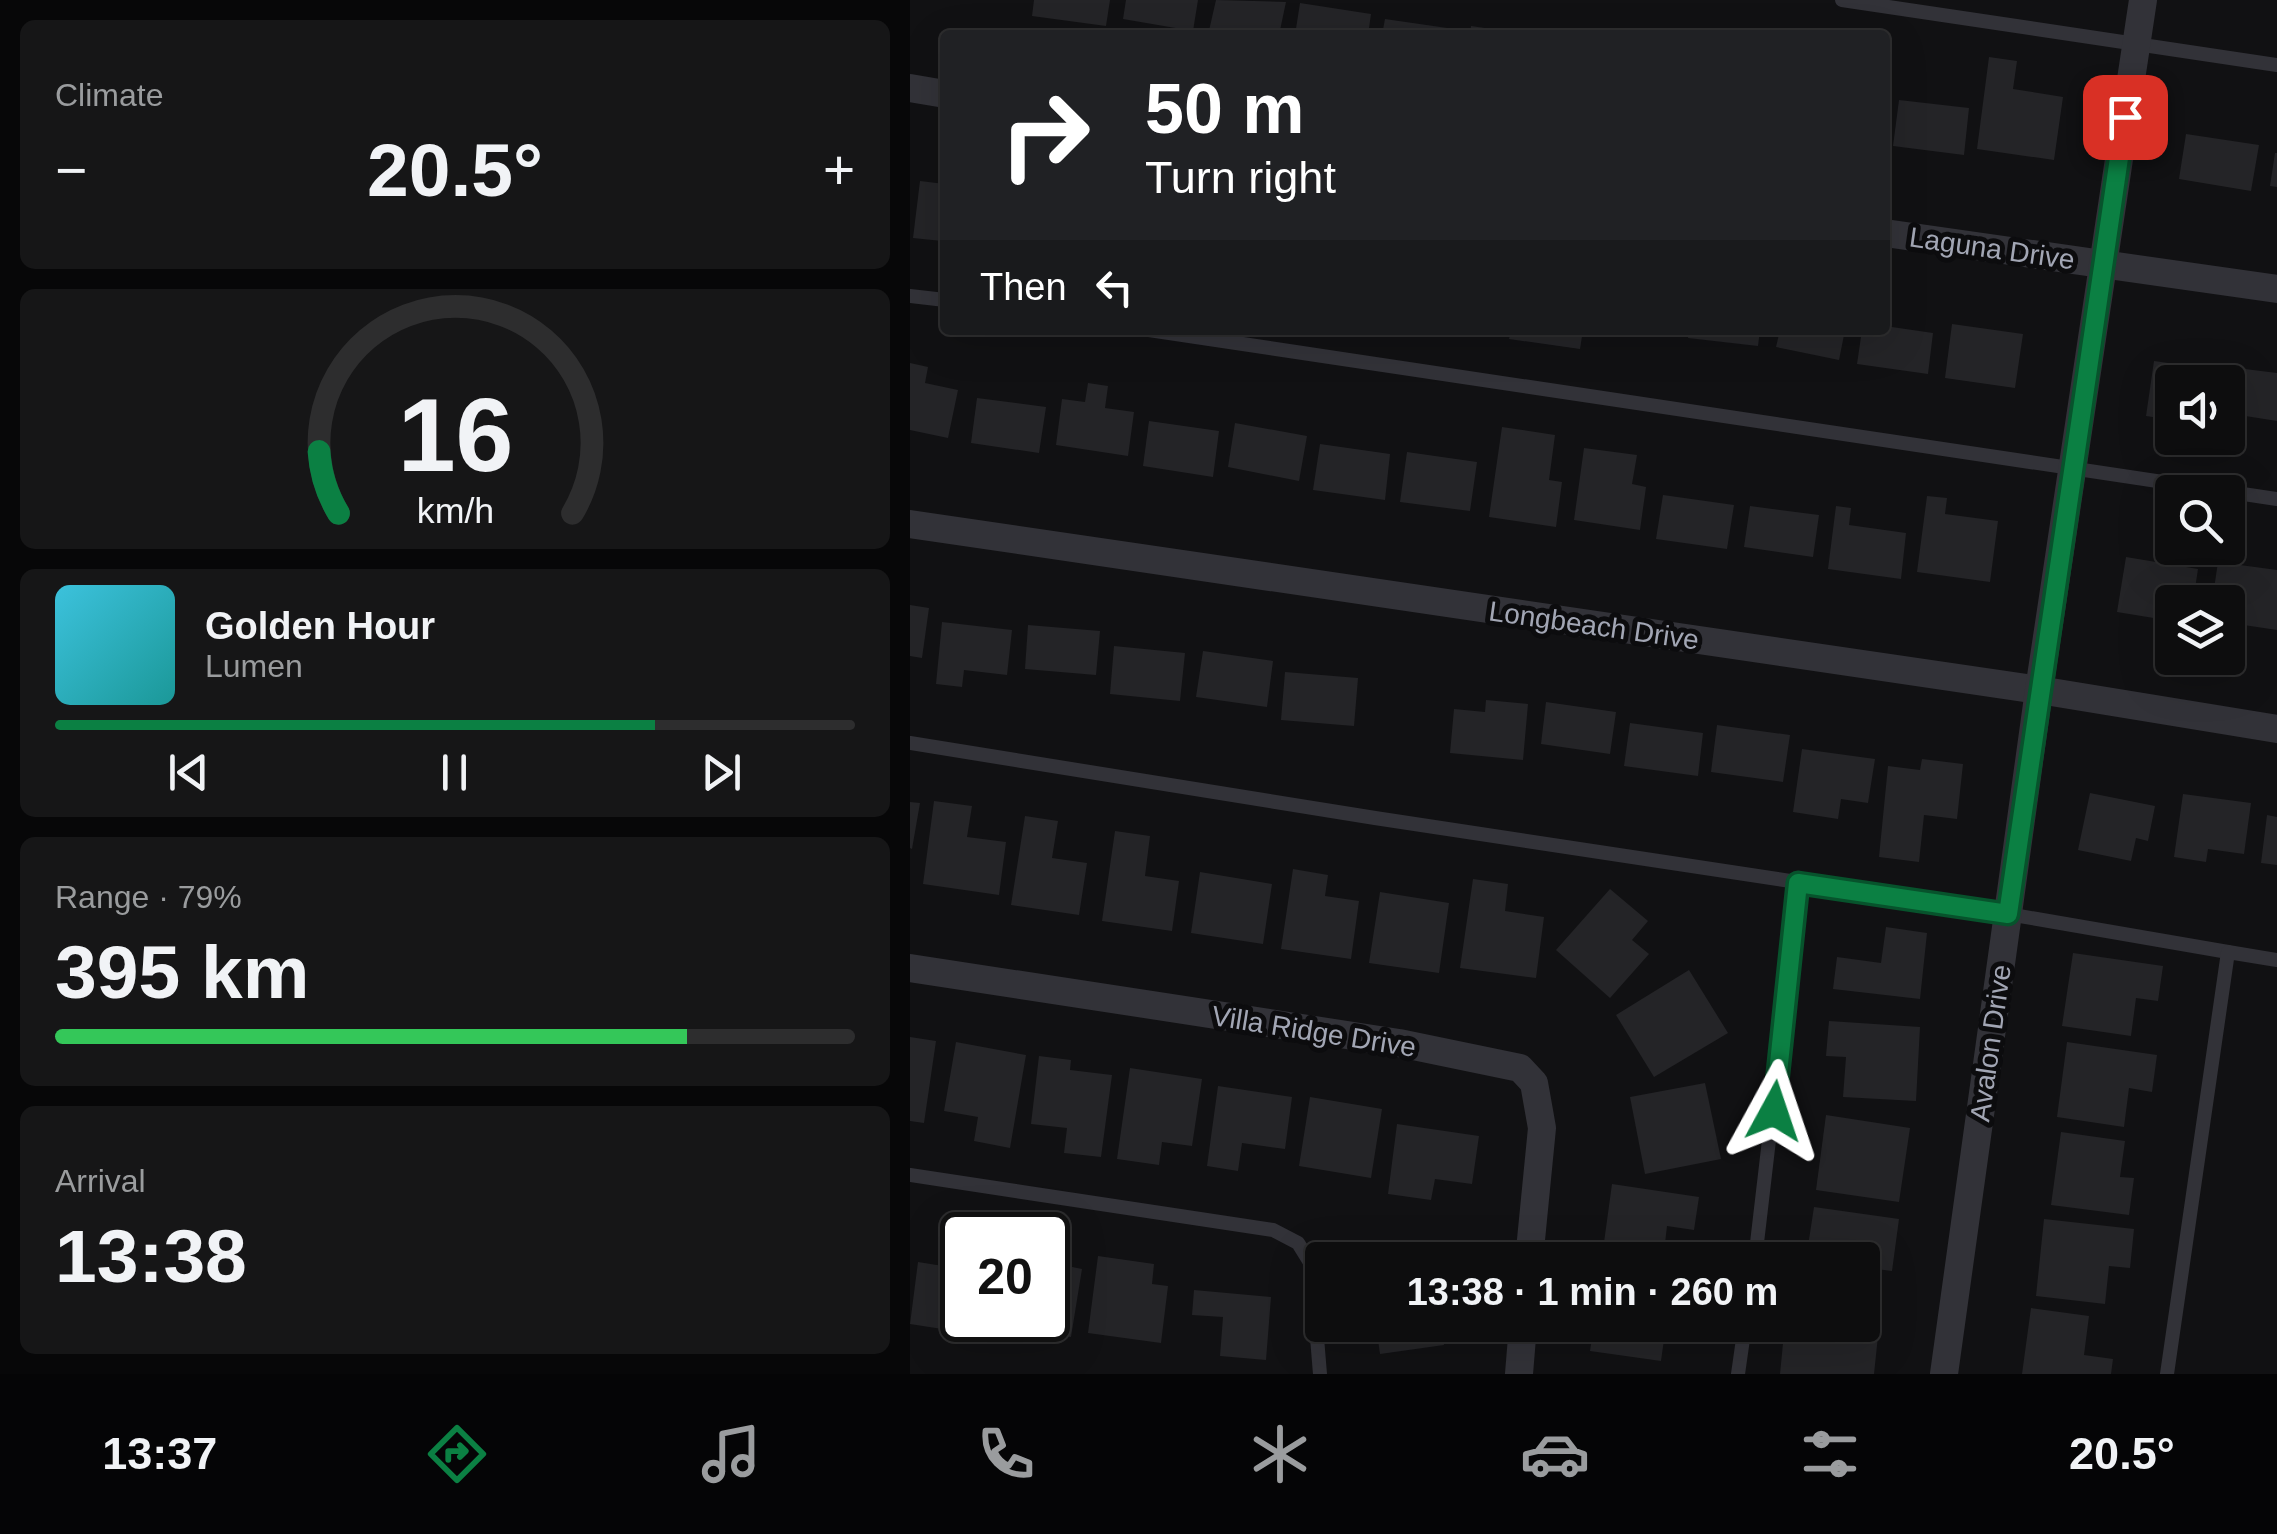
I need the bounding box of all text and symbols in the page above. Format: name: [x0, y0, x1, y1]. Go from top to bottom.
icon: right: [980, 70, 1110, 200]
text: 50 m: [1145, 70, 1305, 148]
pin: [2083, 75, 2168, 160]
text: Climate: [55, 77, 163, 113]
icon: arrive: [2098, 90, 2153, 145]
text: 20.5°: [367, 128, 543, 212]
text: −: [55, 139, 87, 201]
text: +: [823, 139, 855, 201]
text: Turn right: [1145, 152, 1336, 203]
street label: Laguna Drive: [1907, 222, 2077, 275]
icon: left: [1087, 260, 1142, 315]
text: Then: [980, 266, 1067, 308]
map controls: [2155, 365, 2245, 675]
button: sound: [2155, 365, 2245, 455]
text: 16: [397, 377, 513, 493]
button: search: [2155, 475, 2245, 565]
text: km/h: [416, 491, 494, 531]
button: layers: [2155, 585, 2245, 675]
street label: Longbeach Drive: [1487, 595, 1701, 656]
text: Golden Hour: [205, 605, 435, 647]
text: Lumen: [205, 648, 303, 684]
icon: previous: [161, 745, 216, 800]
icon: pause: [427, 745, 482, 800]
icon: next: [694, 745, 749, 800]
text: Range · 79%: [55, 879, 242, 915]
text: 395 km: [55, 930, 309, 1014]
street label: Avalon Drive: [1964, 963, 2017, 1124]
street label: Villa Ridge Drive: [1210, 1000, 1418, 1063]
position arrow: [1722, 1059, 1826, 1163]
text: Arrival: [55, 1163, 146, 1199]
speed limit sign: 20: [940, 1212, 1070, 1342]
text: 13:38: [55, 1214, 247, 1298]
text: 13:38 · 1 min · 260 m: [1407, 1271, 1778, 1313]
icon: directions: [422, 1419, 492, 1489]
icon: music: [696, 1419, 766, 1489]
icon: phone: [971, 1419, 1041, 1489]
icon: climate: [1245, 1419, 1315, 1489]
icon: car: [1520, 1419, 1590, 1489]
icon: filters: [1795, 1419, 1865, 1489]
text: 13:37: [102, 1428, 217, 1479]
text: 20.5°: [2069, 1428, 2175, 1479]

